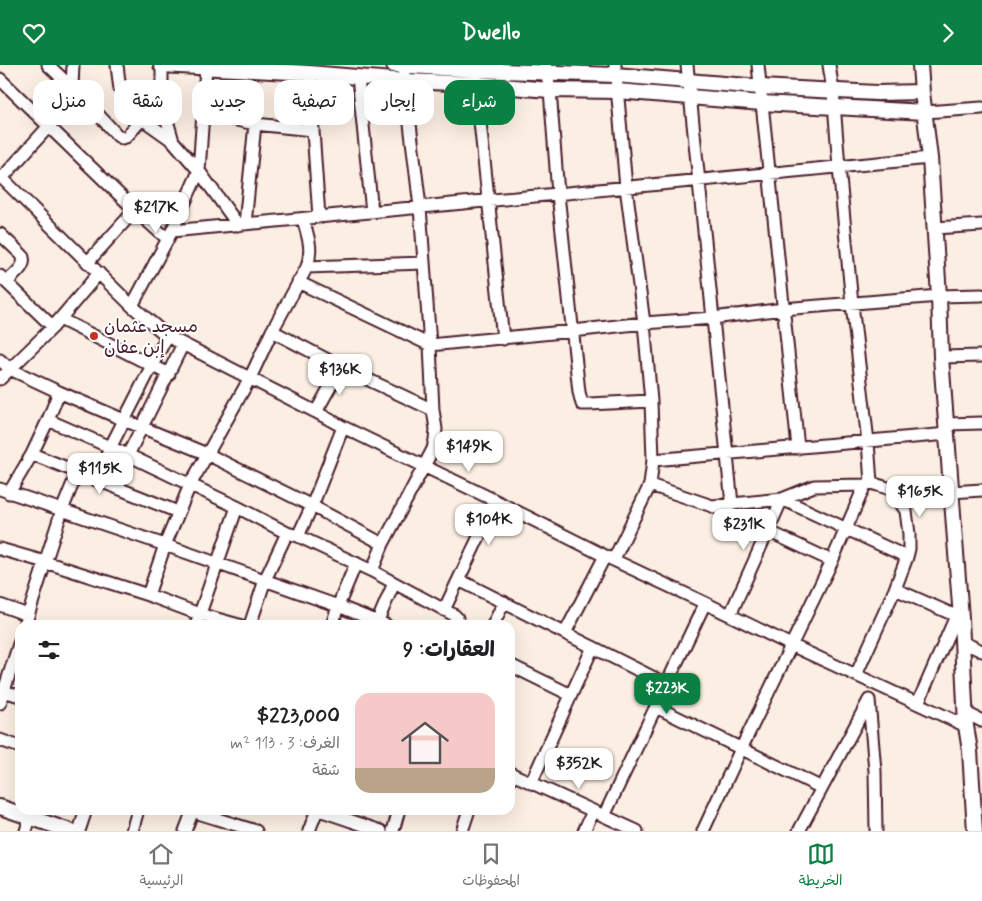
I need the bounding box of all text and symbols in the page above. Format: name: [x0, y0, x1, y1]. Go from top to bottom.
icon: heart: [20, 19, 48, 47]
text: Dwello: [461, 19, 521, 47]
icon: forward: [934, 19, 962, 47]
chip: منزل: [33, 80, 104, 125]
chip: شقة: [114, 80, 182, 125]
chip: جديد: [192, 80, 264, 125]
chip: تصفية: [274, 80, 354, 125]
chip: إيجار: [364, 80, 434, 125]
chip: شراء: [444, 80, 515, 125]
pin: $217K: [121, 191, 191, 234]
text: $217K: [134, 197, 178, 218]
place label: مسجد عثمان إبن عفان: [104, 315, 198, 360]
marker: مسجد عثمان إبن عفان: [88, 330, 100, 342]
pin: $136K: [305, 353, 375, 396]
text: $136K: [319, 359, 361, 380]
pin: $149K: [434, 431, 504, 473]
text: $149K: [446, 436, 492, 457]
pin: $115K: [65, 453, 135, 495]
text: $115K: [78, 458, 122, 479]
pin: $165K: [885, 475, 955, 518]
text: $165K: [897, 481, 943, 502]
pin: $104K: [454, 503, 524, 546]
text: $104K: [466, 509, 512, 530]
pin: $231K: [709, 509, 779, 551]
text: $231K: [723, 514, 765, 535]
icon: filters: [35, 636, 63, 664]
text: العقارات: 9: [403, 636, 495, 664]
pin: $223K: [632, 673, 702, 715]
text: $223K: [645, 678, 689, 699]
text: $223,000: [257, 702, 340, 730]
icon: home: [395, 713, 455, 773]
text: الغرف: 3 · 113 m²: [230, 733, 340, 754]
pin: $352K: [544, 747, 614, 790]
text: $352K: [556, 753, 602, 774]
text: شقة: [312, 760, 340, 781]
tab: الرئيسية: [139, 840, 183, 893]
tab: المحفوظات: [462, 840, 520, 893]
tab: الخريطة: [799, 840, 843, 893]

